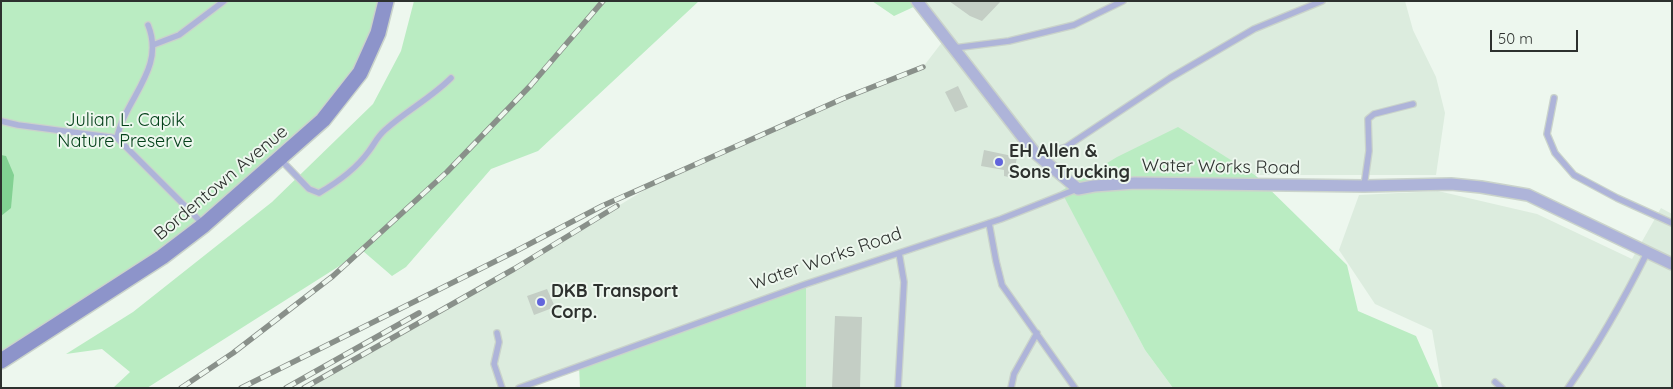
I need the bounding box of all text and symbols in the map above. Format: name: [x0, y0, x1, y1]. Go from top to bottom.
scale bar: [1493, 20, 1580, 52]
text: 50 m: [1498, 29, 1533, 48]
park label: Julian L. Capik Nature Preserve: [57, 110, 193, 152]
street label: Bordentown Avenue: [150, 121, 292, 245]
place label: EH Allen & Sons Trucking: [1009, 141, 1130, 183]
street label: Water Works Road: [1142, 155, 1300, 179]
marker: EH Allen & Sons Trucking: [993, 156, 1005, 168]
street label: Water Works Road: [747, 223, 905, 295]
place label: DKB Transport Corp.: [551, 281, 679, 324]
marker: DKB Transport Corp.: [535, 296, 547, 308]

